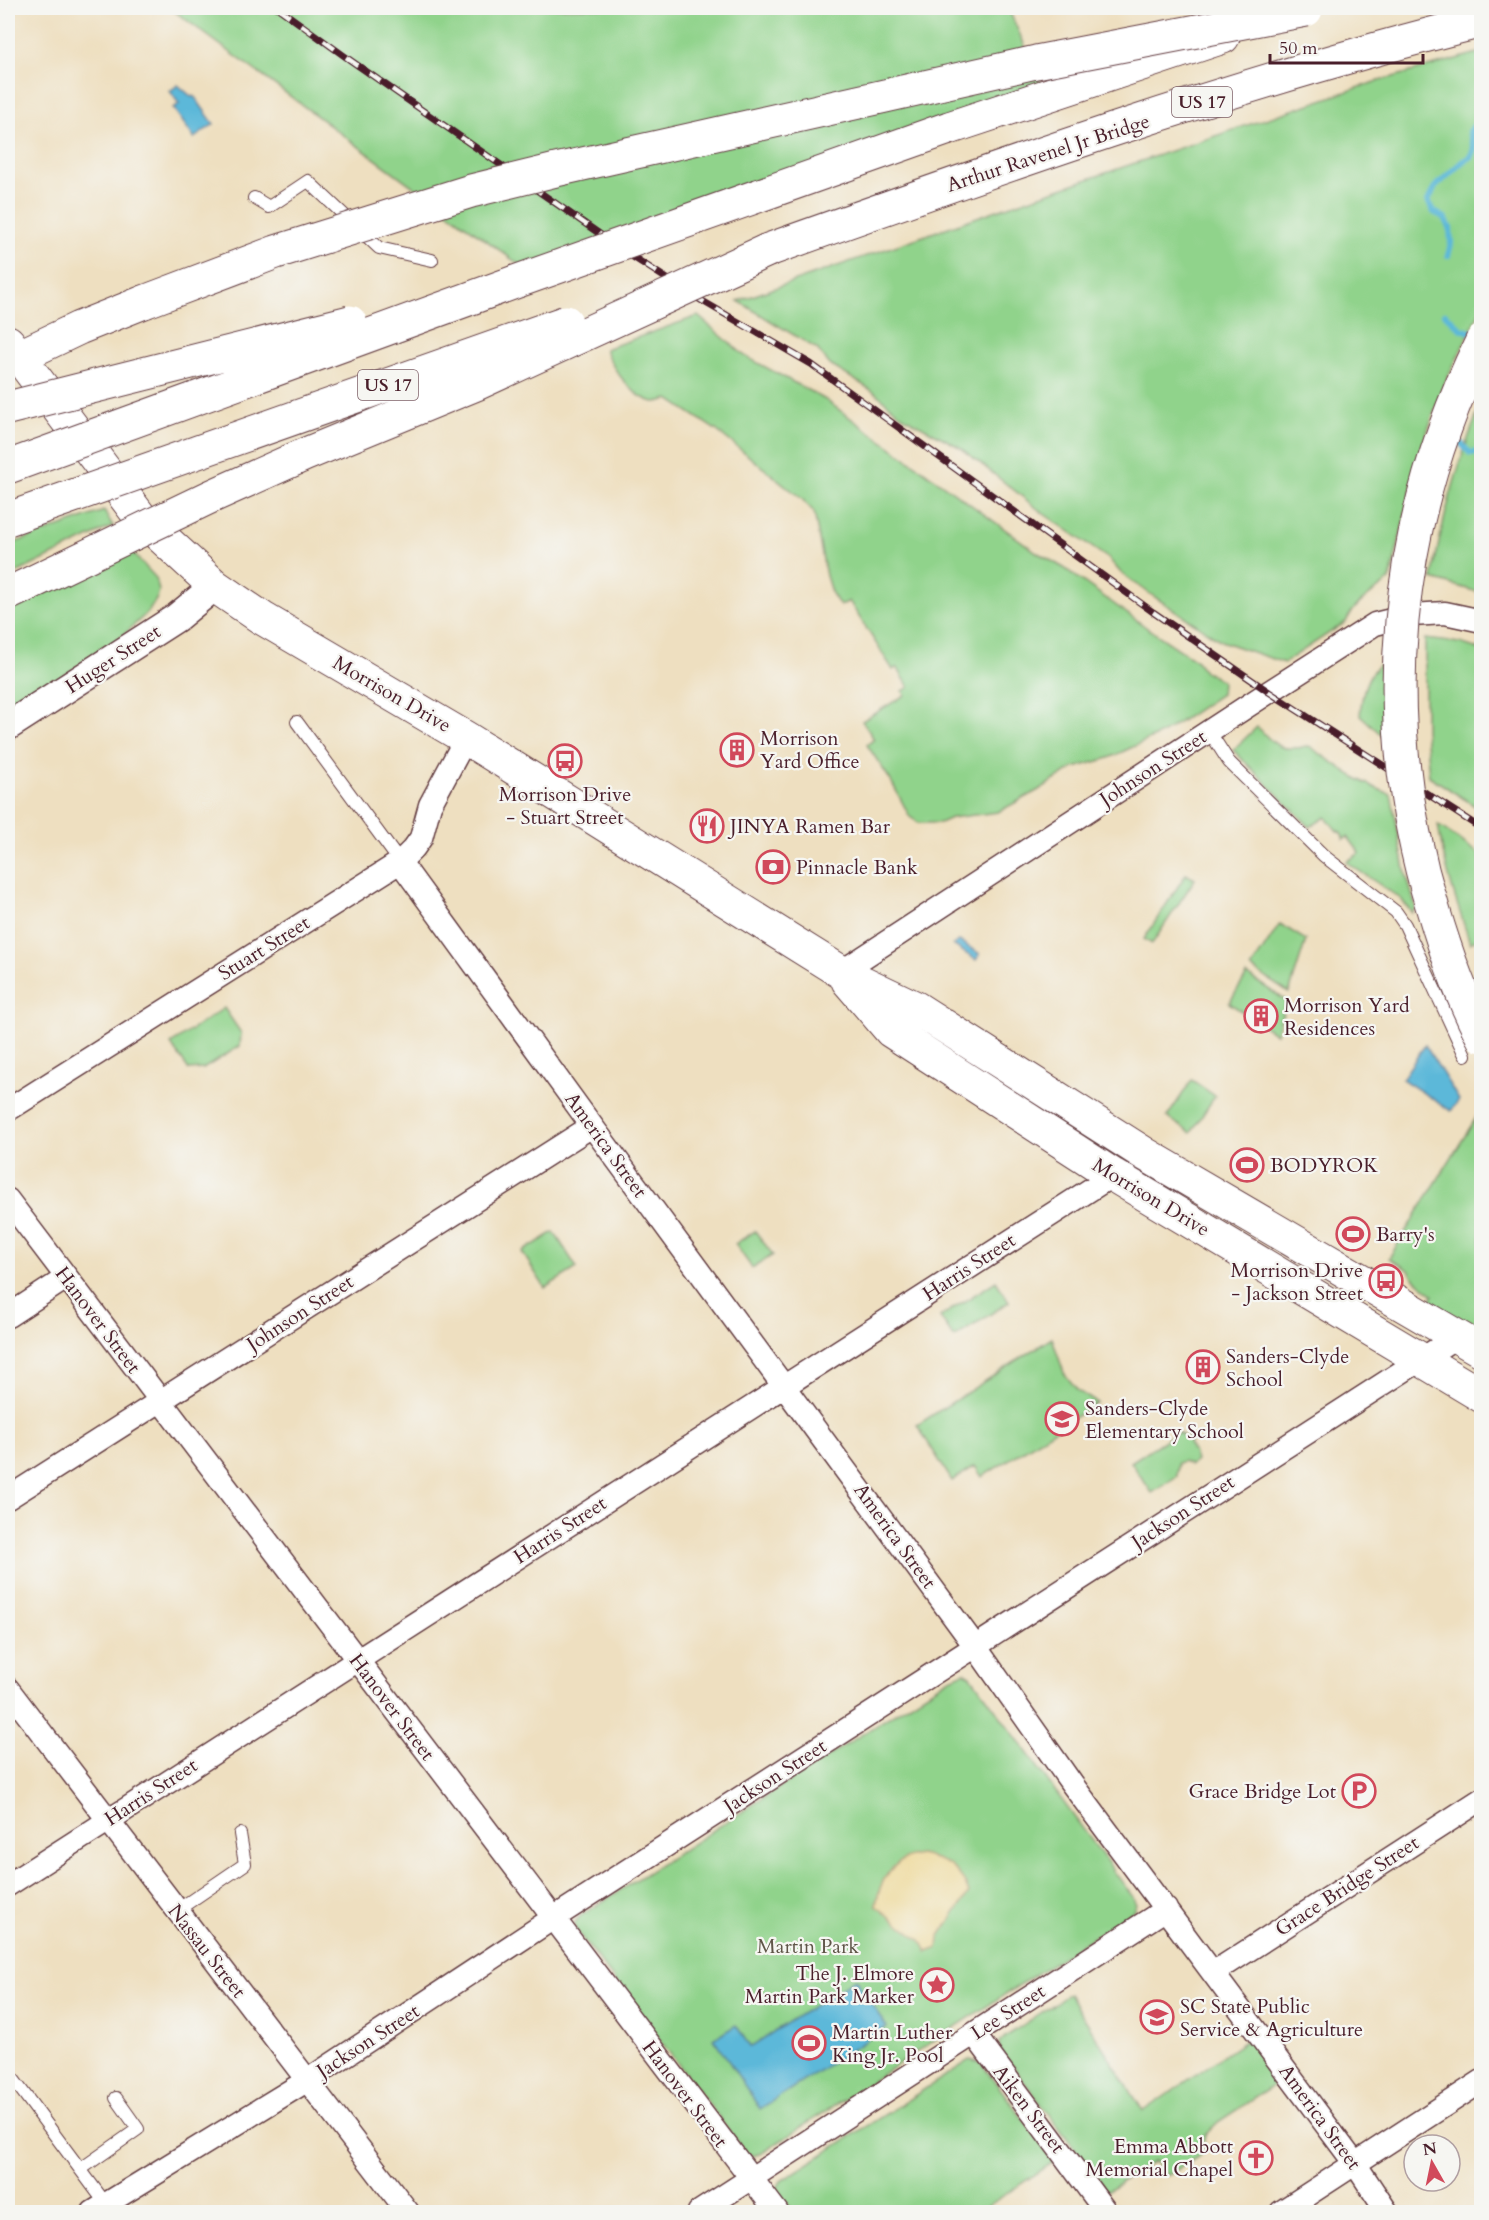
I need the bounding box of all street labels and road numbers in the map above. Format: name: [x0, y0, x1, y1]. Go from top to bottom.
road number: US 17: [1172, 87, 1232, 117]
street label: Arthur Ravenel Jr Bridge: [943, 107, 1153, 199]
road number: US 17: [358, 370, 418, 400]
street label: Huger Street: [60, 618, 167, 700]
street label: Morrison Drive: [328, 649, 456, 739]
street label: Johnson Street: [1092, 723, 1212, 814]
street label: Stuart Street: [213, 909, 315, 987]
street label: America Street: [559, 1087, 654, 1204]
street label: Morrison Drive: [1087, 1151, 1215, 1243]
street label: Harris Street: [917, 1227, 1021, 1307]
street label: Hanover Street: [49, 1261, 148, 1380]
street label: Johnson Street: [239, 1268, 359, 1359]
street label: Jackson Street: [1124, 1468, 1240, 1557]
street label: America Street: [848, 1478, 943, 1595]
street label: Harris Street: [508, 1490, 612, 1570]
street label: Hanover Street: [343, 1648, 442, 1767]
street label: Jackson Street: [716, 1732, 832, 1821]
street label: Harris Street: [99, 1752, 203, 1832]
street label: Grace Bridge Street: [1270, 1829, 1425, 1943]
street label: Nassau Street: [162, 1898, 253, 2004]
street label: Lee Street: [966, 1977, 1051, 2046]
street label: Jackson Street: [309, 1997, 425, 2086]
street label: Hanover Street: [636, 2035, 735, 2154]
street label: Aiken Street: [987, 2059, 1072, 2159]
street label: America Street: [1273, 2059, 1368, 2176]

